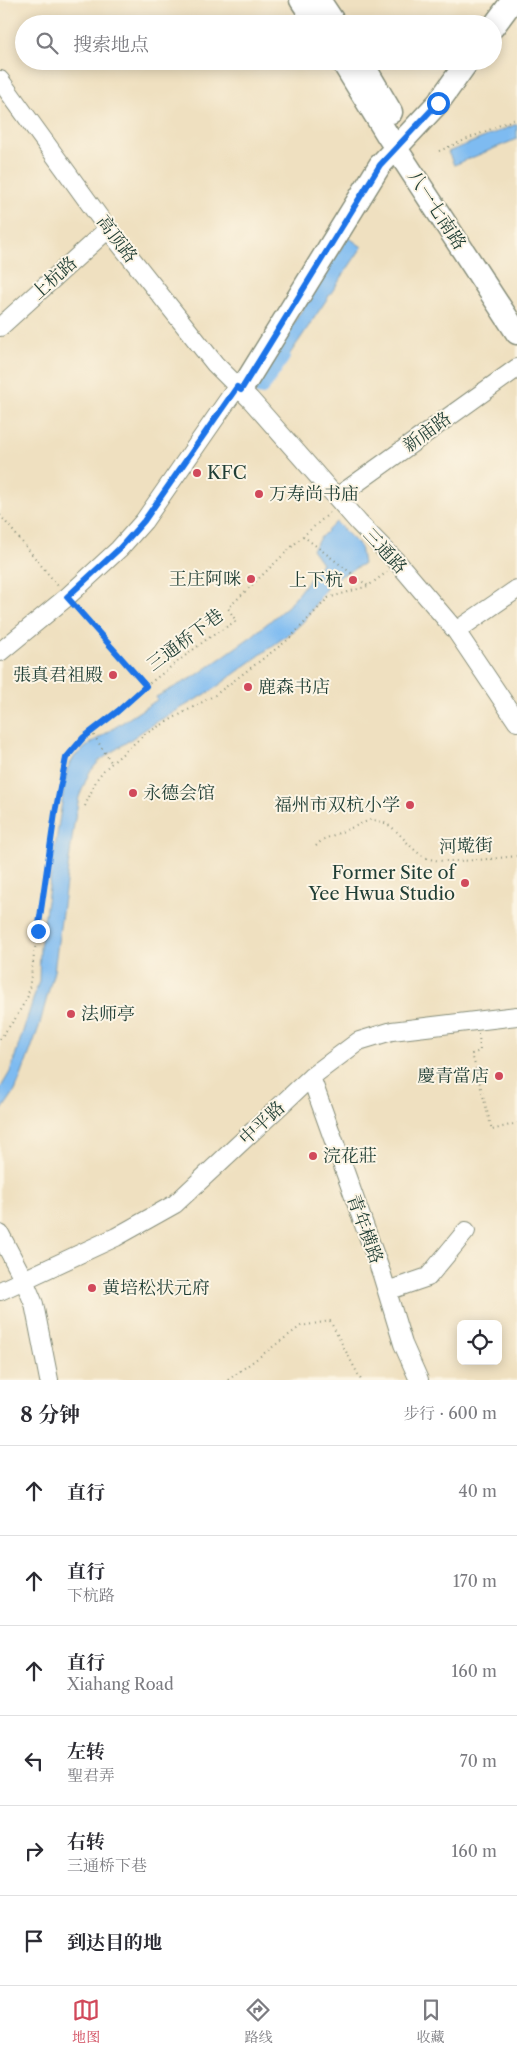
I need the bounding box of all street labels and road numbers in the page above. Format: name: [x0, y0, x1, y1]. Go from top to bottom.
street label: 八一七南路: [403, 166, 471, 254]
street label: 高顶路: [92, 211, 142, 267]
street label: 上杭路: [27, 252, 81, 304]
street label: 新庙路: [399, 407, 455, 457]
street label: 三通路: [359, 524, 411, 578]
street label: 三通桥下巷: [142, 604, 228, 676]
street label: 河墘街: [439, 834, 493, 858]
street label: 中平路: [235, 1097, 289, 1149]
street label: 青年横路: [342, 1191, 388, 1267]

